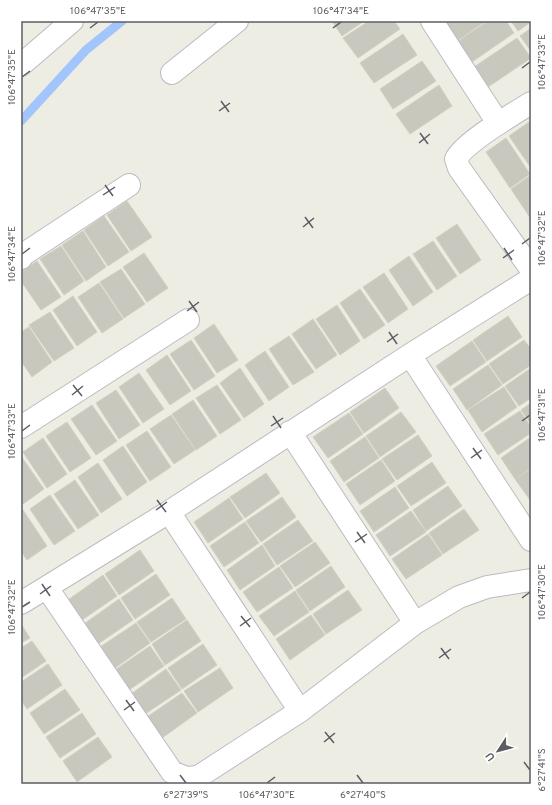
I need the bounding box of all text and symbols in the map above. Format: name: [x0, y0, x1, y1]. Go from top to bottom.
text: 106°47'35"E: [70, 5, 126, 18]
text: 106°47'34"E: [313, 5, 369, 18]
text: 106°47'33"E: [536, 34, 549, 90]
text: 106°47'35"E: [6, 49, 19, 105]
text: 106°47'32"E: [536, 210, 549, 266]
text: 106°47'34"E: [6, 226, 19, 282]
text: 106°47'31"E: [536, 388, 549, 442]
text: 106°47'33"E: [6, 403, 19, 459]
text: 106°47'30"E: [536, 564, 549, 620]
text: 106°47'32"E: [6, 579, 19, 635]
north arrow: [478, 731, 518, 771]
text: 6°27'41"S: [536, 748, 549, 792]
text: U: [483, 749, 499, 764]
text: 6°27'39"S: [163, 789, 209, 802]
text: 106°47'30"E: [239, 789, 295, 802]
text: 6°27'40"S: [340, 789, 386, 802]

